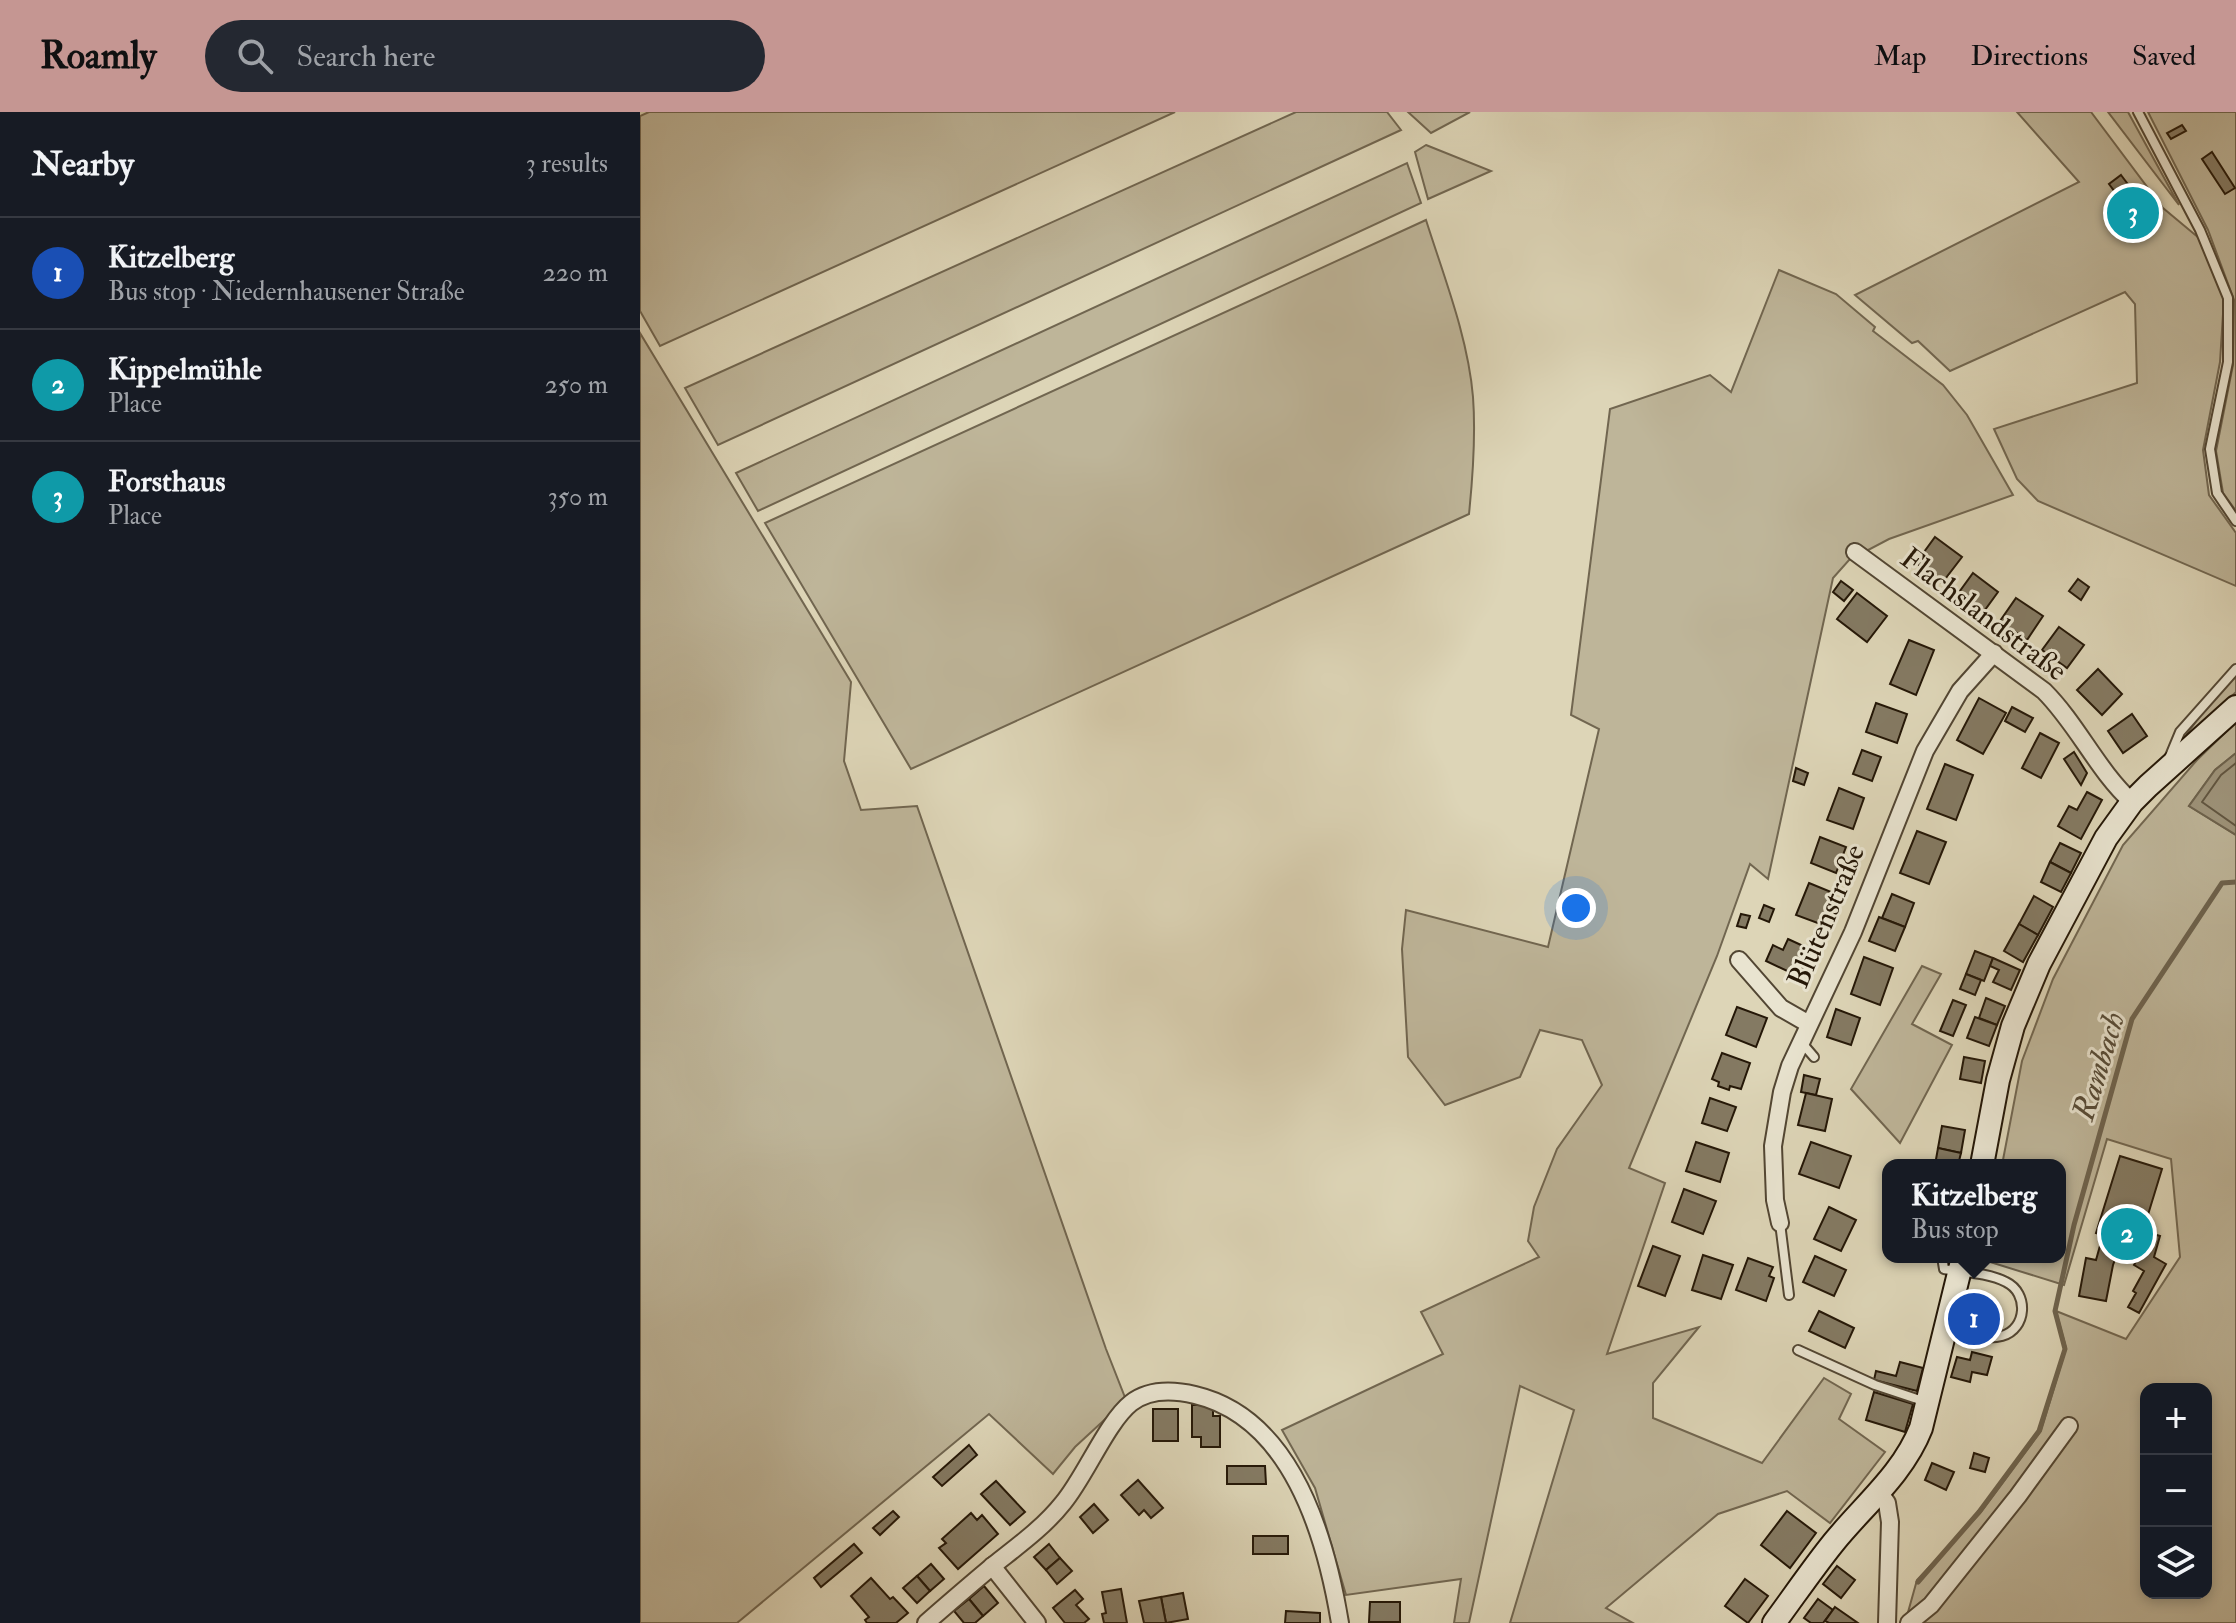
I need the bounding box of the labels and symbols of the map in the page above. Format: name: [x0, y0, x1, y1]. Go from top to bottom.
pin: 3: [2107, 183, 2159, 243]
street label: Flachslandstraße: [1893, 540, 2074, 689]
street label: Blütenstraße: [1780, 839, 1873, 994]
your location: [1556, 888, 1596, 928]
water label: Rambach: [2063, 1007, 2134, 1126]
pin: 2: [2101, 1204, 2153, 1264]
pin: 1: [1948, 1289, 2000, 1349]

